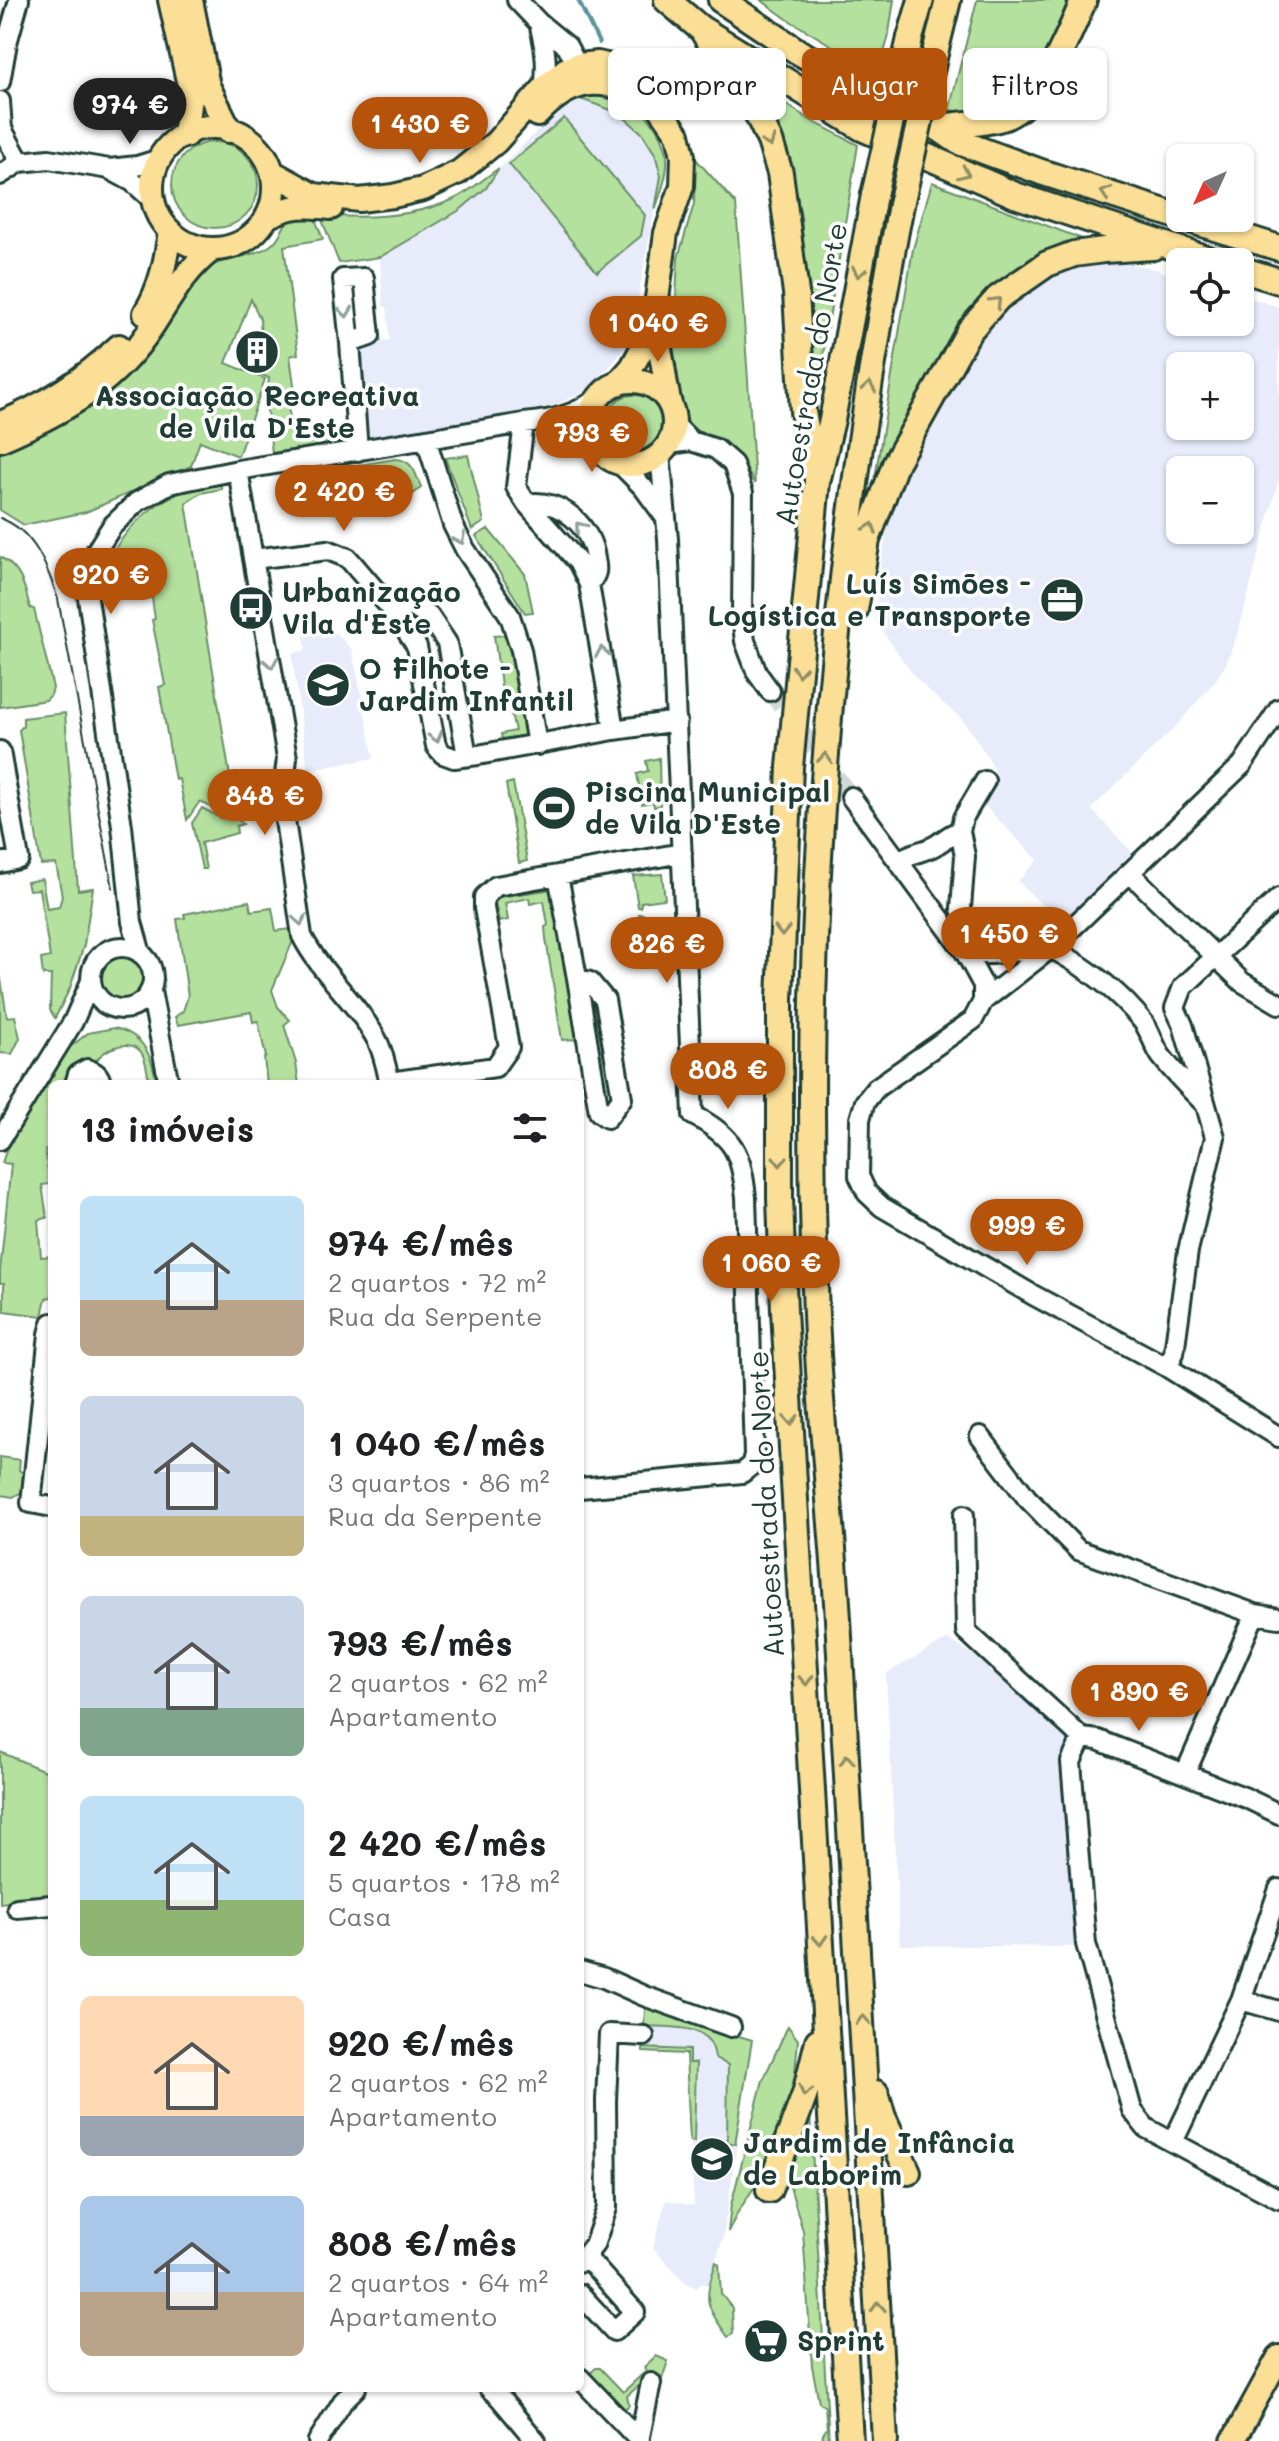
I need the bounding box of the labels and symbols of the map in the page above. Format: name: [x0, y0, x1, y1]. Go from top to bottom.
pin: 974 €: [74, 78, 186, 146]
pin: 1 430 €: [346, 97, 494, 165]
one-way arrow: [760, 134, 776, 148]
north arrow: [1166, 144, 1254, 232]
one-way arrow: [956, 164, 971, 180]
one-way arrow: [1100, 186, 1113, 202]
street label: Autoestrada do Norte: [766, 220, 854, 528]
one-way arrow: [852, 265, 869, 278]
pin: 1 040 €: [584, 296, 732, 364]
one-way arrow: [987, 297, 1001, 311]
one-way arrow: [338, 306, 355, 319]
building icon: Associação Recreativa de Vila D'Este: [233, 328, 281, 376]
place label: Associação Recreativa de Vila D'Este: [95, 377, 419, 445]
one-way arrow: [860, 380, 877, 393]
pin: 793 €: [536, 406, 648, 474]
pin: 2 420 €: [270, 465, 418, 533]
one-way arrow: [575, 522, 590, 537]
one-way arrow: [861, 522, 878, 536]
one-way arrow: [451, 531, 466, 546]
pin: 920 €: [55, 548, 167, 616]
place label: Luís Simões - Logística e Transporte: [708, 565, 1031, 633]
place label: Urbanização Vila d'Este: [282, 573, 461, 641]
office icon: Luís Simões - Logística e Transporte: [1038, 576, 1086, 624]
bus stop icon: Urbanização Vila d'Este: [227, 584, 275, 632]
one-way arrow: [595, 646, 612, 659]
place label: O Filhote - Jardim Infantil: [359, 650, 574, 718]
one-way arrow: [261, 656, 278, 670]
school or university icon: O Filhote - Jardim Infantil: [304, 661, 352, 709]
one-way arrow: [791, 665, 808, 678]
one-way arrow: [426, 730, 443, 743]
one-way arrow: [817, 751, 834, 764]
pin: 848 €: [209, 769, 321, 837]
place label: Piscina Municipal de Vila D'Este: [585, 773, 830, 841]
sports icon: Piscina Municipal de Vila D'Este: [530, 784, 578, 832]
pin: 1 450 €: [935, 907, 1083, 975]
one-way arrow: [290, 913, 307, 927]
pin: 826 €: [611, 917, 723, 985]
one-way arrow: [773, 925, 790, 938]
pin: 808 €: [672, 1043, 784, 1111]
one-way arrow: [771, 1155, 789, 1168]
pin: 999 €: [971, 1199, 1083, 1267]
pin: 1 060 €: [697, 1236, 845, 1304]
street label: Autoestrada do Norte: [739, 1350, 791, 1658]
one-way arrow: [782, 1414, 799, 1427]
pin: 1 890 €: [1065, 1665, 1213, 1733]
one-way arrow: [797, 1674, 814, 1687]
one-way arrow: [839, 1753, 856, 1766]
one-way arrow: [811, 1934, 828, 1947]
one-way arrow: [855, 2013, 872, 2026]
one-way arrow: [798, 2084, 814, 2097]
place label: Jardim de Infância de Laborim: [743, 2124, 1015, 2192]
school or university icon: Jardim de Infância de Laborim: [688, 2135, 736, 2183]
one-way arrow: [870, 2300, 887, 2313]
supermarket icon: Sprint: [742, 2317, 790, 2365]
place label: Sprint: [797, 2322, 885, 2358]

